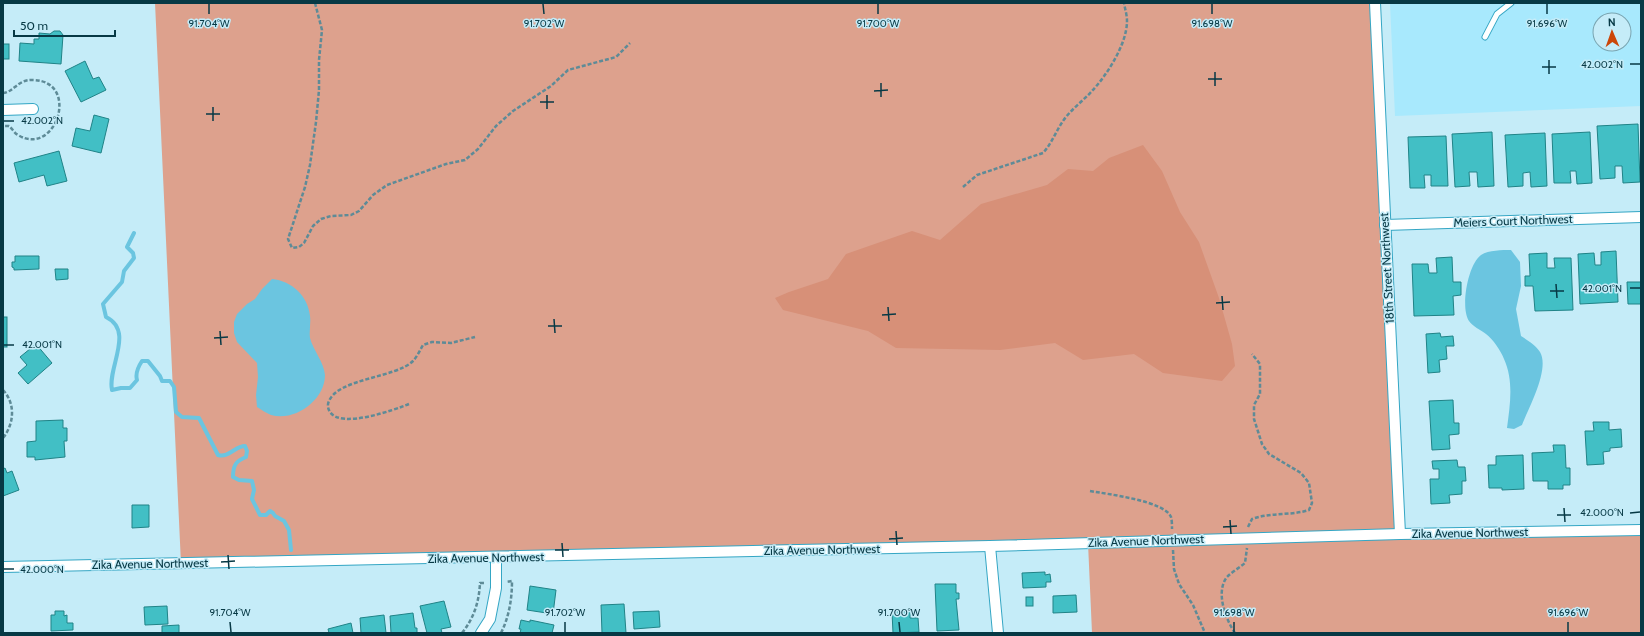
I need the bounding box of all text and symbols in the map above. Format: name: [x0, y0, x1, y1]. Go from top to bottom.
scale bar: [14, 12, 115, 38]
north arrow: [1592, 12, 1632, 52]
text: N: [1608, 15, 1616, 29]
text: 91.704°W: [189, 17, 230, 30]
text: 91.702°W: [524, 17, 565, 30]
text: 91.700°W: [857, 17, 900, 30]
text: 91.698°W: [1192, 17, 1233, 30]
text: 91.696°W: [1527, 17, 1568, 30]
text: 50 m: [20, 18, 48, 33]
text: 42.002°N: [1581, 58, 1623, 71]
text: 42.002°N: [21, 114, 63, 127]
street label: Meiers Court Northwest: [1453, 211, 1573, 230]
street label: 18th Street Northwest: [1376, 212, 1397, 324]
text: 42.001°N: [1582, 282, 1622, 295]
text: 42.001°N: [22, 338, 62, 351]
text: 42.000°N: [1580, 506, 1624, 519]
street label: Zika Avenue Northwest: [1412, 524, 1528, 541]
street label: Zika Avenue Northwest: [1087, 531, 1204, 550]
street label: Zika Avenue Northwest: [764, 541, 880, 558]
street label: Zika Avenue Northwest: [428, 549, 544, 566]
street label: Zika Avenue Northwest: [92, 555, 208, 572]
text: 42.000°N: [20, 563, 64, 576]
text: 91.704°W: [210, 606, 251, 619]
text: 91.702°W: [545, 606, 586, 619]
text: 91.700°W: [878, 606, 921, 619]
text: 91.698°W: [1214, 606, 1255, 619]
text: 91.696°W: [1548, 606, 1589, 619]

